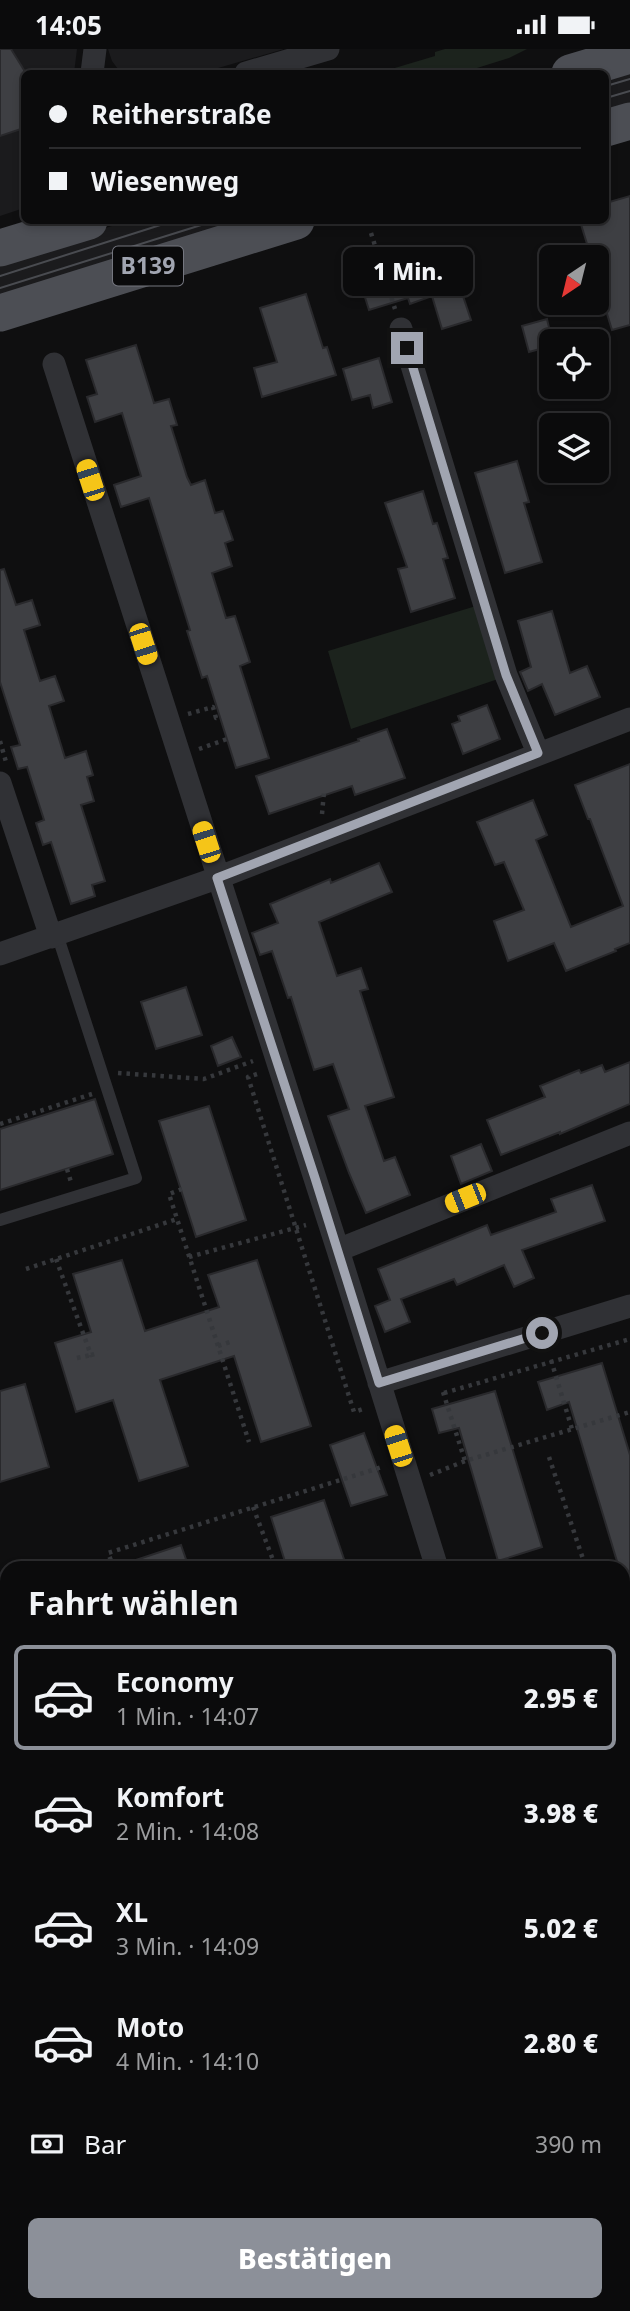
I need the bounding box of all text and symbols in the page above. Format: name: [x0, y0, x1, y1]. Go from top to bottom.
text: 14:05: [35, 7, 102, 43]
text: Reitherstraße: [91, 96, 272, 132]
text: Wiesenweg: [91, 163, 239, 199]
north arrow: [539, 245, 609, 315]
map controls: [539, 245, 609, 483]
road number: B139: [113, 247, 183, 285]
callout: 1 Min.: [342, 247, 472, 295]
text: 1 Min.: [373, 255, 443, 287]
button: locate: [539, 329, 609, 399]
route end: [391, 332, 423, 364]
button: layers: [539, 413, 609, 483]
car: [74, 457, 107, 503]
car: [127, 621, 160, 667]
car: [190, 819, 223, 865]
car: [442, 1180, 489, 1216]
route start: [526, 1317, 558, 1349]
car: [382, 1423, 415, 1469]
text: Fahrt wählen: [28, 1581, 239, 1624]
text: Economy: [116, 1664, 234, 1700]
icon: car: [32, 1666, 95, 1729]
text: 2.95 €: [524, 1680, 598, 1716]
text: 1 Min. · 14:07: [116, 1700, 259, 1732]
text: Komfort: [116, 1779, 224, 1815]
icon: car: [32, 1781, 95, 1844]
text: 3.98 €: [524, 1795, 598, 1831]
text: 2 Min. · 14:08: [116, 1815, 259, 1847]
text: XL: [116, 1894, 148, 1930]
icon: car: [32, 1896, 95, 1959]
text: 5.02 €: [524, 1910, 598, 1946]
text: 3 Min. · 14:09: [116, 1930, 259, 1962]
text: Moto: [116, 2009, 184, 2045]
icon: car: [32, 2011, 95, 2074]
text: 2.80 €: [524, 2025, 598, 2061]
text: 4 Min. · 14:10: [116, 2045, 259, 2077]
icon: cash: [28, 2125, 66, 2163]
text: Bar: [84, 2126, 126, 2162]
text: 390 m: [535, 2128, 602, 2160]
button: Bestätigen: [28, 2218, 602, 2298]

